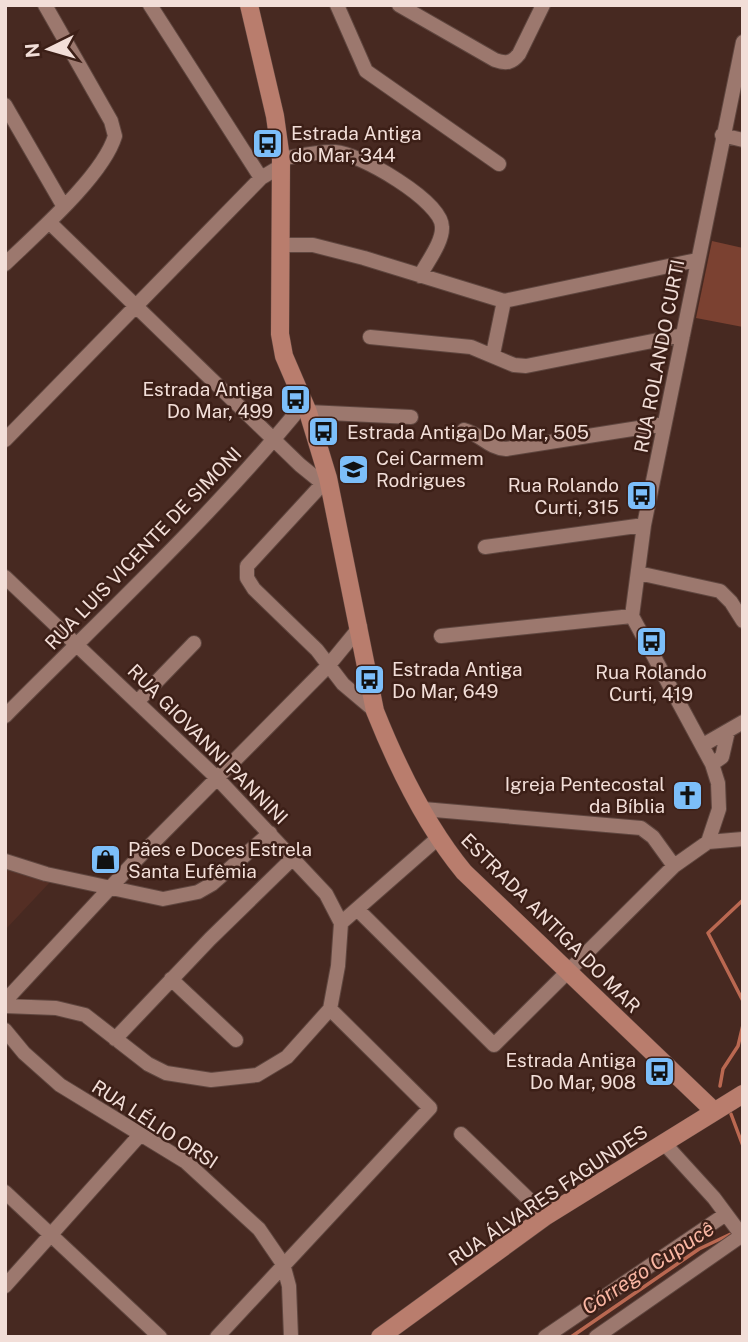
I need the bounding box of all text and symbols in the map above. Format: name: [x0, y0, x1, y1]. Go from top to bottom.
north arrow: [14, 14, 84, 84]
text: N: [20, 42, 44, 59]
place label: Estrada Antiga do Mar, 344: [291, 122, 422, 166]
bus stop icon: Estrada Antiga do Mar, 344: [251, 127, 285, 161]
street label: RUA ROLANDO CURTI: [629, 258, 689, 454]
place label: Estrada Antiga Do Mar, 499: [142, 378, 273, 422]
bus stop icon: Estrada Antiga Do Mar, 499: [279, 383, 313, 417]
bus stop icon: Estrada Antiga Do Mar, 505: [307, 415, 341, 449]
place label: Estrada Antiga Do Mar, 505: [347, 421, 589, 443]
street label: RUA LUIS VICENTE DE SIMONI: [40, 442, 246, 654]
place label: Cei Carmem Rodrigues: [376, 447, 484, 491]
school or university icon: Cei Carmem Rodrigues: [336, 452, 370, 486]
place label: Rua Rolando Curti, 315: [508, 474, 619, 518]
bus stop icon: Rua Rolando Curti, 315: [625, 479, 659, 513]
bus stop icon: Rua Rolando Curti, 419: [634, 624, 668, 658]
place label: Estrada Antiga Do Mar, 649: [392, 658, 523, 702]
street label: RUA GIOVANNI PANNINI: [123, 659, 293, 829]
place label: Rua Rolando Curti, 419: [595, 661, 707, 705]
bus stop icon: Estrada Antiga Do Mar, 649: [352, 663, 386, 697]
place label: Igreja Pentecostal da Bíblia: [505, 773, 665, 817]
church icon: Igreja Pentecostal da Bíblia: [671, 778, 705, 812]
street label: ESTRADA ANTIGA DO MAR: [457, 829, 645, 1017]
place label: Pães e Doces Estrela Santa Eufêmia: [128, 838, 312, 882]
shop icon: Pães e Doces Estrela Santa Eufêmia: [88, 843, 122, 877]
place label: Estrada Antiga Do Mar, 908: [505, 1049, 636, 1093]
bus stop icon: Estrada Antiga Do Mar, 908: [642, 1054, 676, 1088]
street label: RUA LÉLIO ORSI: [88, 1075, 222, 1173]
street label: RUA ÁLVARES FAGUNDES: [445, 1120, 651, 1270]
water label: Córrego Cupucê: [577, 1215, 719, 1320]

